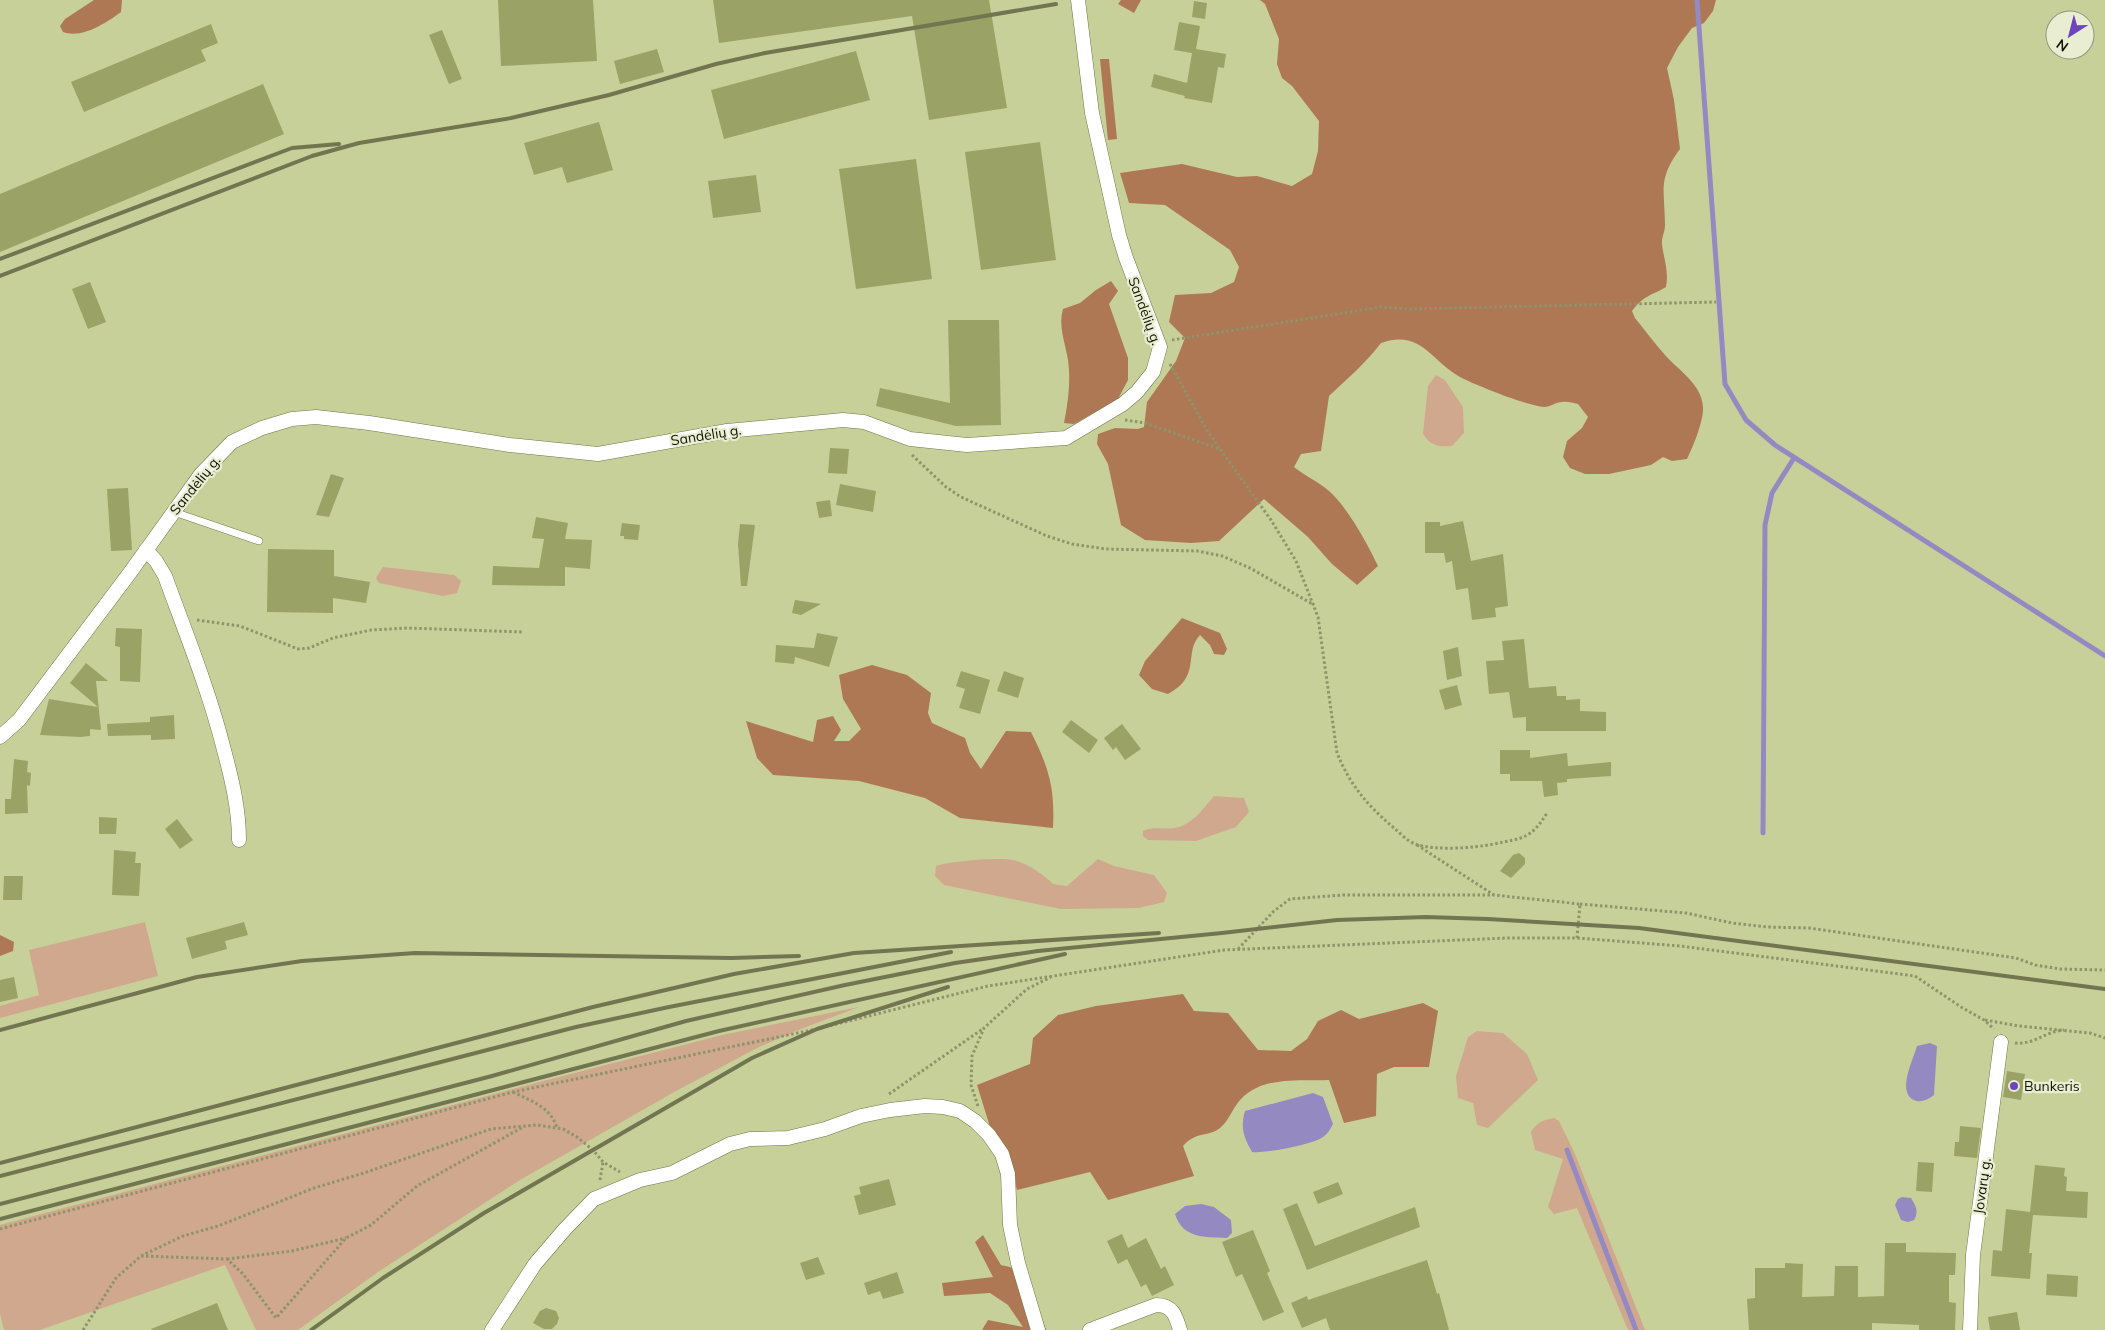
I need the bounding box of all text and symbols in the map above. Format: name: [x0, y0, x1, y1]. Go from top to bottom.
north arrow: [2045, 10, 2095, 60]
text: N: [2053, 35, 2072, 56]
street label: Sandėlių g.: [1124, 274, 1166, 348]
street label: Sandėlių g.: [669, 421, 743, 449]
street label: Sandėlių g.: [166, 452, 224, 518]
place label: Bunkeris: [2024, 1077, 2080, 1095]
marker: Bunkeris: [2008, 1080, 2020, 1092]
street label: Jovarų g.: [1969, 1157, 1995, 1215]

